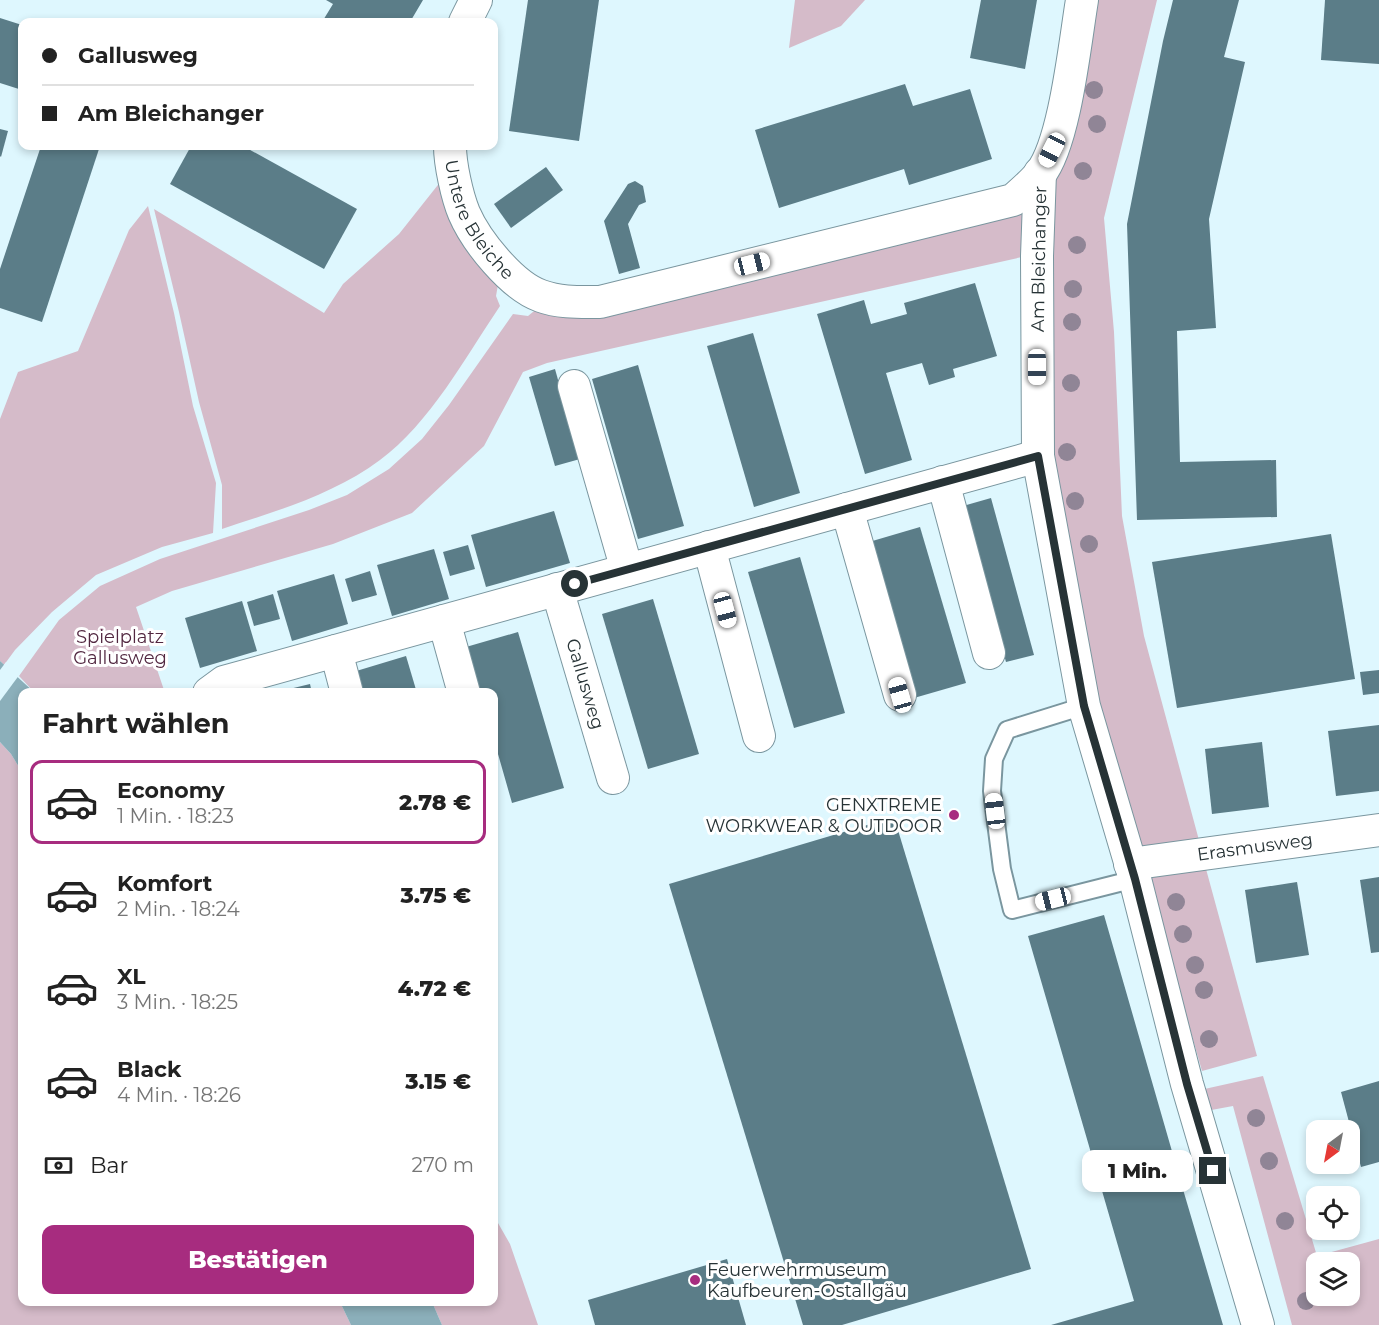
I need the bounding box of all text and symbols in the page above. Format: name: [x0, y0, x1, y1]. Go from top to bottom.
text: Gallusweg: [78, 42, 198, 69]
text: Am Bleichanger: [78, 100, 264, 127]
car: [1036, 130, 1068, 170]
street label: Untere Bleiche: [440, 158, 519, 284]
street label: Am Bleichanger: [1027, 186, 1051, 332]
car: [732, 251, 772, 277]
car: [1028, 349, 1046, 385]
route start: [561, 570, 588, 597]
car: [712, 590, 738, 630]
park label: Spielplatz Gallusweg: [73, 626, 167, 669]
street label: Gallusweg: [561, 636, 609, 732]
car: [886, 675, 914, 715]
text: Fahrt wählen: [42, 707, 229, 740]
icon: car: [45, 775, 99, 829]
text: Economy: [117, 777, 225, 804]
text: 2.78 €: [399, 789, 471, 816]
car: [984, 792, 1006, 830]
place label: GENXTREME WORKWEAR & OUTDOOR: [705, 794, 942, 837]
text: 1 Min. · 18:23: [117, 804, 234, 828]
marker: GENXTREME WORKWEAR & OUTDOOR: [947, 808, 961, 822]
street label: Erasmusweg: [1196, 828, 1314, 866]
icon: car: [45, 868, 99, 922]
text: Komfort: [117, 870, 212, 897]
text: 3.75 €: [401, 882, 471, 909]
car: [1033, 886, 1073, 912]
text: 2 Min. · 18:24: [117, 897, 240, 921]
icon: car: [45, 961, 99, 1015]
text: XL: [117, 963, 146, 990]
text: 4.72 €: [398, 975, 471, 1002]
text: 3 Min. · 18:25: [117, 990, 238, 1014]
icon: car: [45, 1054, 99, 1108]
text: Black: [117, 1056, 181, 1083]
text: 3.15 €: [405, 1068, 471, 1095]
text: 4 Min. · 18:26: [117, 1083, 241, 1107]
north arrow: [1306, 1120, 1360, 1174]
map controls: [1306, 1120, 1360, 1306]
icon: cash: [42, 1149, 75, 1182]
callout: 1 Min.: [1081, 1150, 1192, 1192]
text: Bar: [90, 1152, 128, 1179]
text: 270 m: [412, 1153, 474, 1177]
route end: [1199, 1157, 1226, 1184]
text: 1 Min.: [1108, 1159, 1167, 1183]
button: locate: [1306, 1186, 1360, 1240]
button: Bestätigen: [42, 1225, 474, 1294]
button: layers: [1306, 1252, 1360, 1306]
place label: Feuerwehrmuseum Kaufbeuren-Ostallgäu: [707, 1259, 907, 1302]
marker: Feuerwehrmuseum Kaufbeuren-Ostallgäu: [688, 1273, 702, 1287]

